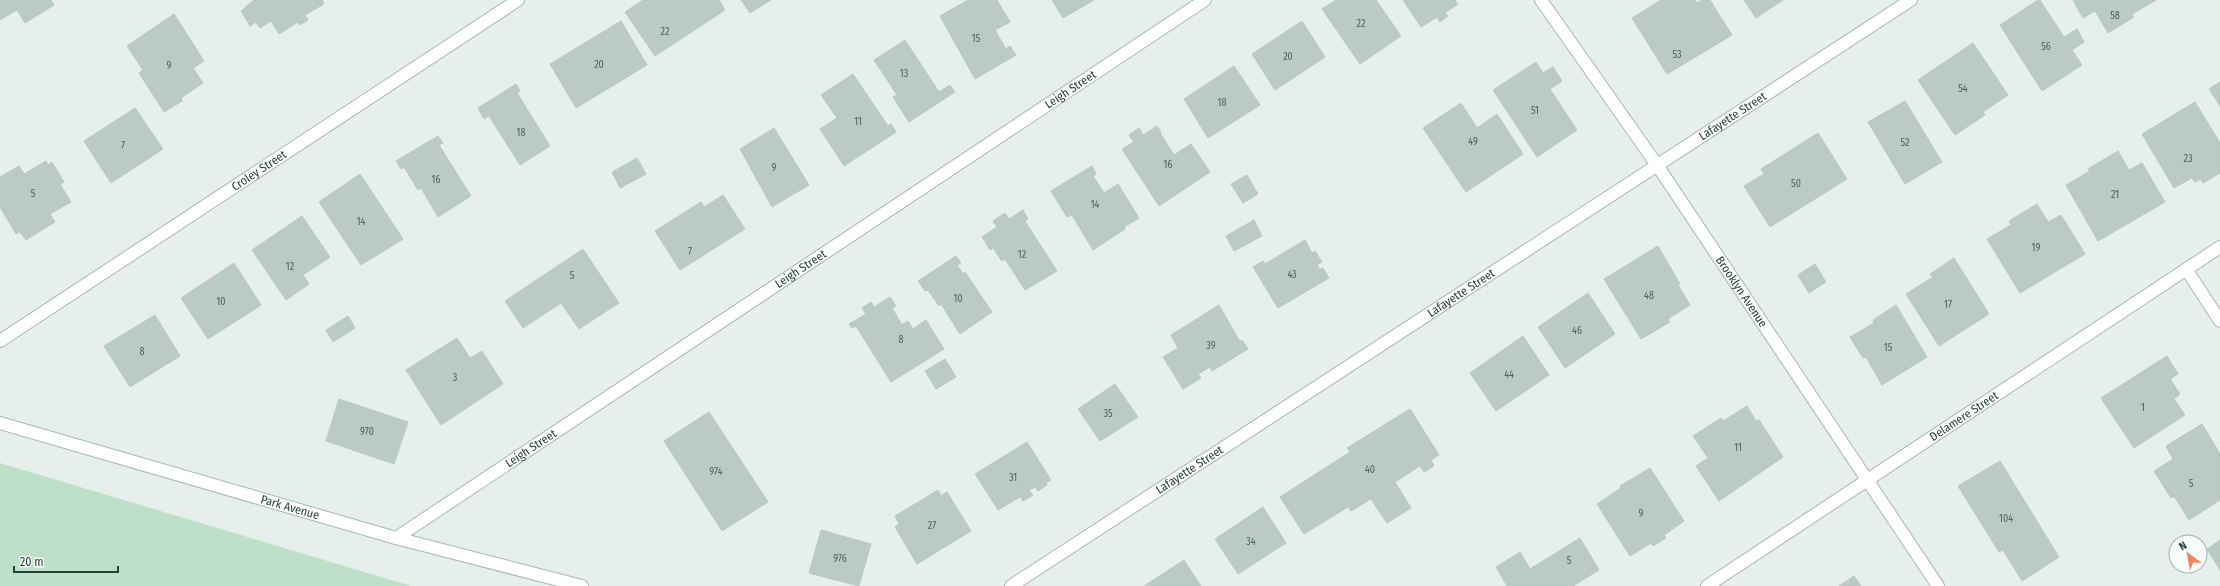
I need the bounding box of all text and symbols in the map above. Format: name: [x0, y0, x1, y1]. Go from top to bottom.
house number: 58: [2110, 10, 2120, 22]
house number: 22: [1357, 18, 1366, 30]
house number: 22: [661, 26, 670, 38]
house number: 15: [972, 33, 981, 45]
house number: 56: [2041, 41, 2051, 53]
house number: 53: [1672, 49, 1682, 61]
house number: 20: [1283, 51, 1293, 63]
house number: 20: [594, 59, 604, 71]
house number: 9: [167, 60, 172, 72]
street label: Leigh Street: [1042, 67, 1099, 111]
house number: 13: [900, 68, 909, 80]
house number: 54: [1958, 83, 1968, 95]
street label: Lafayette Street: [1696, 89, 1769, 143]
house number: 18: [1218, 97, 1226, 109]
house number: 51: [1531, 105, 1539, 117]
house number: 11: [854, 116, 862, 128]
house number: 18: [517, 127, 525, 139]
house number: 49: [1468, 136, 1478, 148]
house number: 52: [1901, 137, 1910, 149]
house number: 7: [121, 140, 125, 152]
street label: Croley Street: [229, 147, 289, 194]
house number: 23: [2184, 153, 2193, 165]
house number: 16: [1164, 159, 1172, 171]
house number: 9: [772, 162, 777, 174]
house number: 16: [432, 174, 440, 186]
house number: 50: [1791, 178, 1801, 190]
house number: 5: [31, 188, 36, 200]
house number: 21: [2111, 189, 2119, 201]
house number: 14: [1091, 199, 1100, 211]
house number: 14: [357, 216, 366, 228]
house number: 19: [2032, 242, 2041, 254]
house number: 7: [688, 246, 692, 258]
street label: Leigh Street: [772, 247, 829, 291]
house number: 12: [1018, 249, 1027, 261]
street label: Brooklyn Avenue: [1713, 254, 1770, 330]
house number: 12: [286, 261, 295, 273]
street label: Lafayette Street: [1425, 266, 1497, 320]
house number: 43: [1287, 269, 1297, 281]
house number: 5: [570, 270, 575, 282]
house number: 48: [1644, 290, 1654, 302]
house number: 10: [953, 293, 963, 305]
house number: 10: [216, 296, 226, 308]
house number: 17: [1944, 299, 1952, 311]
house number: 46: [1572, 325, 1582, 337]
house number: 8: [899, 334, 904, 346]
house number: 39: [1206, 340, 1216, 352]
house number: 15: [1884, 342, 1893, 354]
house number: 8: [140, 346, 145, 358]
house number: 44: [1504, 369, 1514, 381]
house number: 3: [453, 372, 458, 384]
street label: Delamere Street: [1927, 388, 2001, 444]
house number: 1: [2141, 402, 2145, 414]
house number: 35: [1103, 408, 1113, 420]
house number: 970: [360, 426, 374, 438]
street label: Leigh Street: [503, 426, 559, 470]
house number: 11: [1734, 442, 1742, 454]
street label: Lafayette Street: [1153, 443, 1226, 497]
house number: 40: [1365, 464, 1375, 476]
house number: 974: [709, 466, 723, 478]
house number: 31: [1009, 472, 1017, 484]
house number: 5: [2189, 478, 2194, 490]
street label: Park Avenue: [259, 492, 321, 522]
house number: 9: [1639, 508, 1644, 520]
house number: 104: [1999, 513, 2013, 525]
house number: 27: [928, 520, 936, 532]
north arrow: [2168, 534, 2208, 574]
house number: 34: [1246, 536, 1256, 548]
text: N: [2177, 539, 2189, 553]
scale bar: [14, 548, 118, 574]
house number: 976: [833, 553, 847, 565]
text: 20 m: [20, 555, 44, 569]
house number: 5: [1567, 555, 1572, 567]

